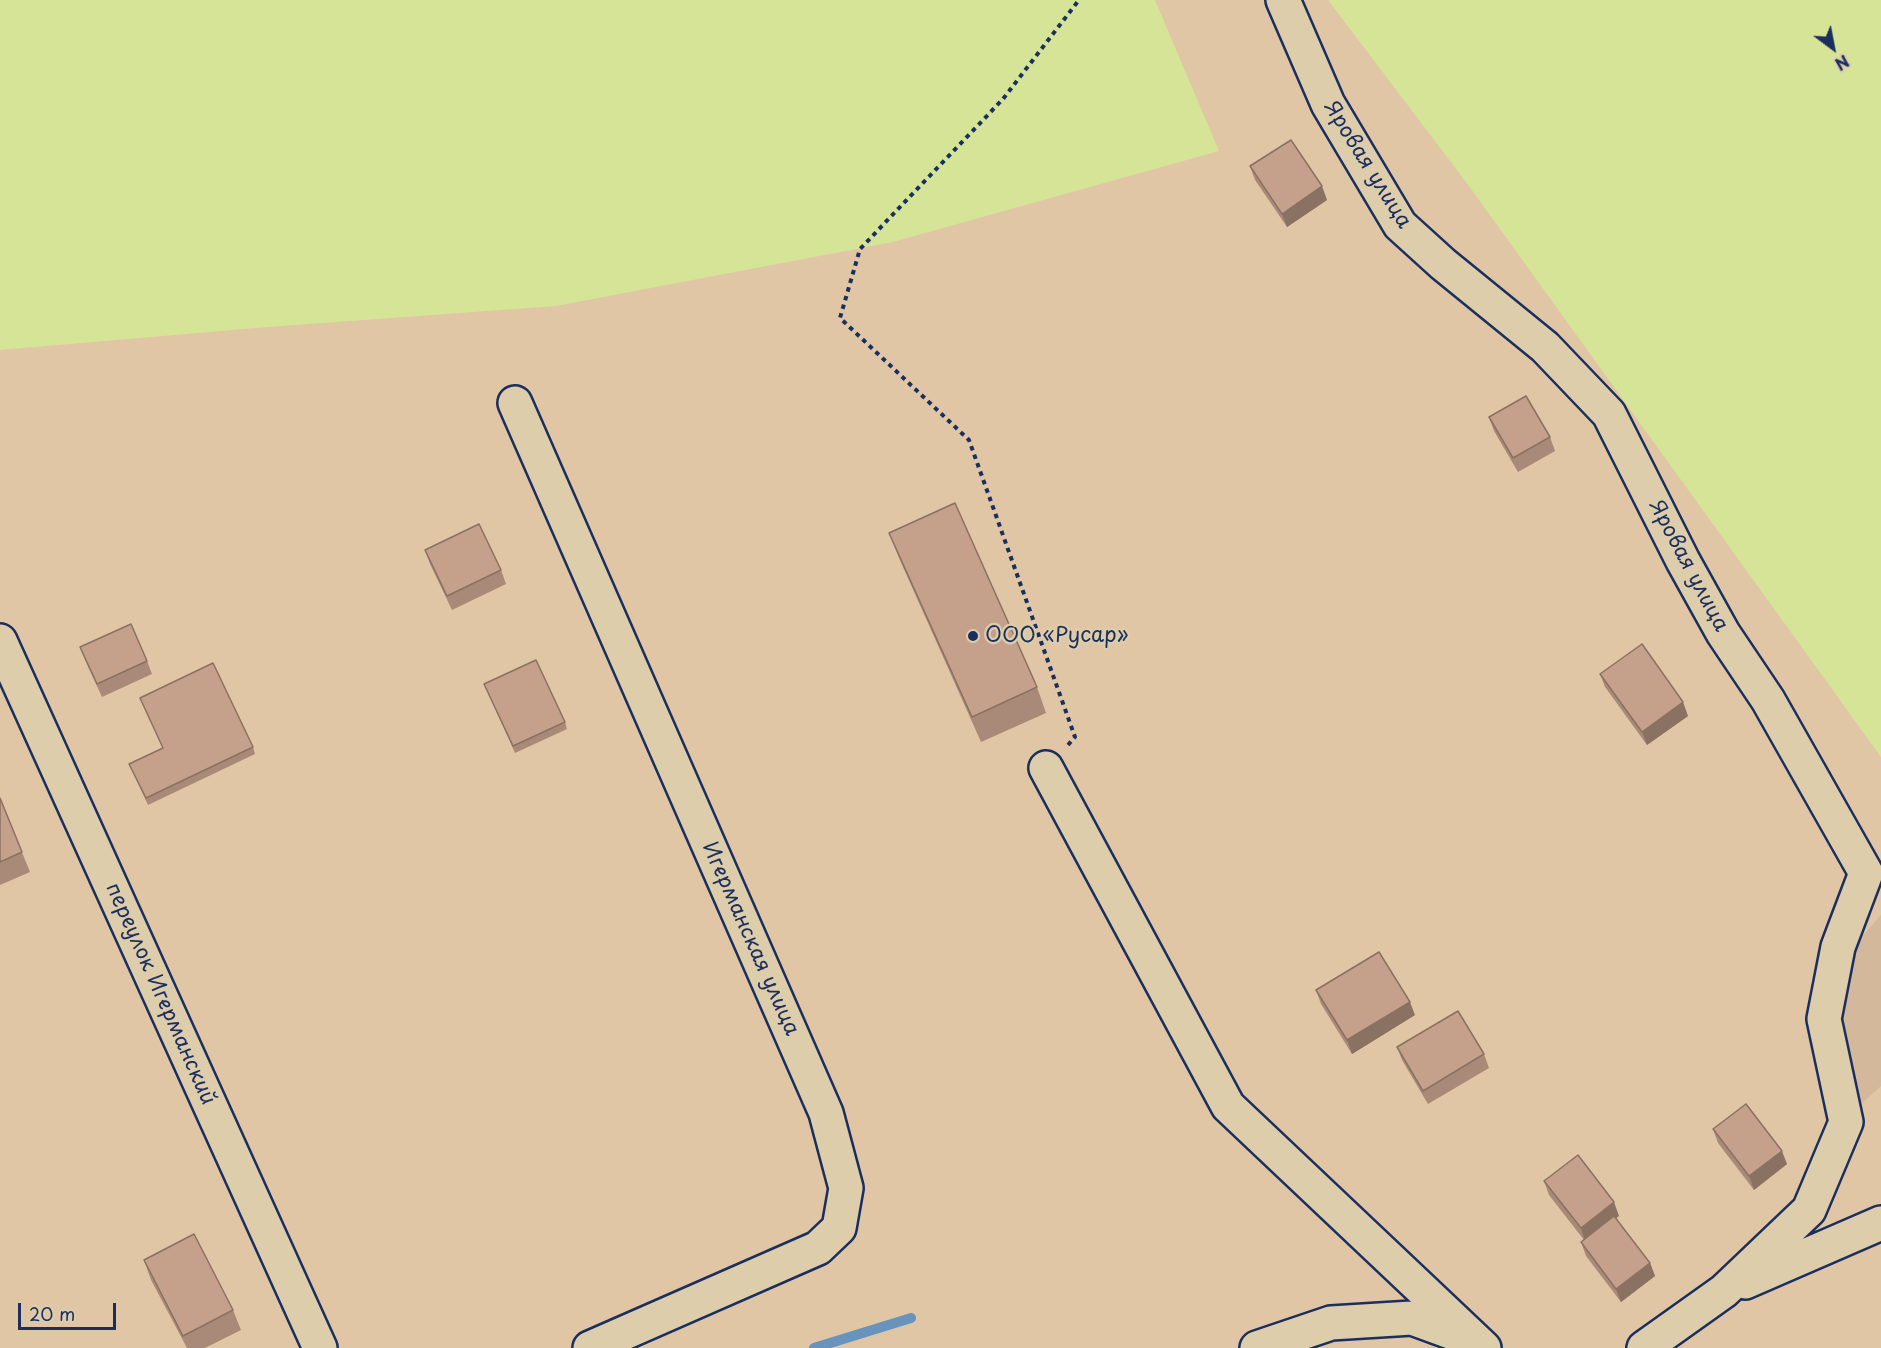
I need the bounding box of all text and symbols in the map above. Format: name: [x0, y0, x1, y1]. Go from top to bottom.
north arrow: [1803, 18, 1863, 78]
text: N: [1831, 50, 1854, 77]
street label: Яровая улица: [1318, 97, 1416, 233]
street label: Яровая улица: [1643, 496, 1733, 636]
place label: ООО «Русар»: [985, 623, 1128, 649]
marker: ООО «Русар»: [966, 629, 980, 643]
street label: Игерманская улица: [696, 838, 804, 1040]
street label: переулок Игерманский: [100, 879, 220, 1109]
scale bar: [21, 1291, 118, 1329]
text: 20 m: [29, 1300, 75, 1327]

